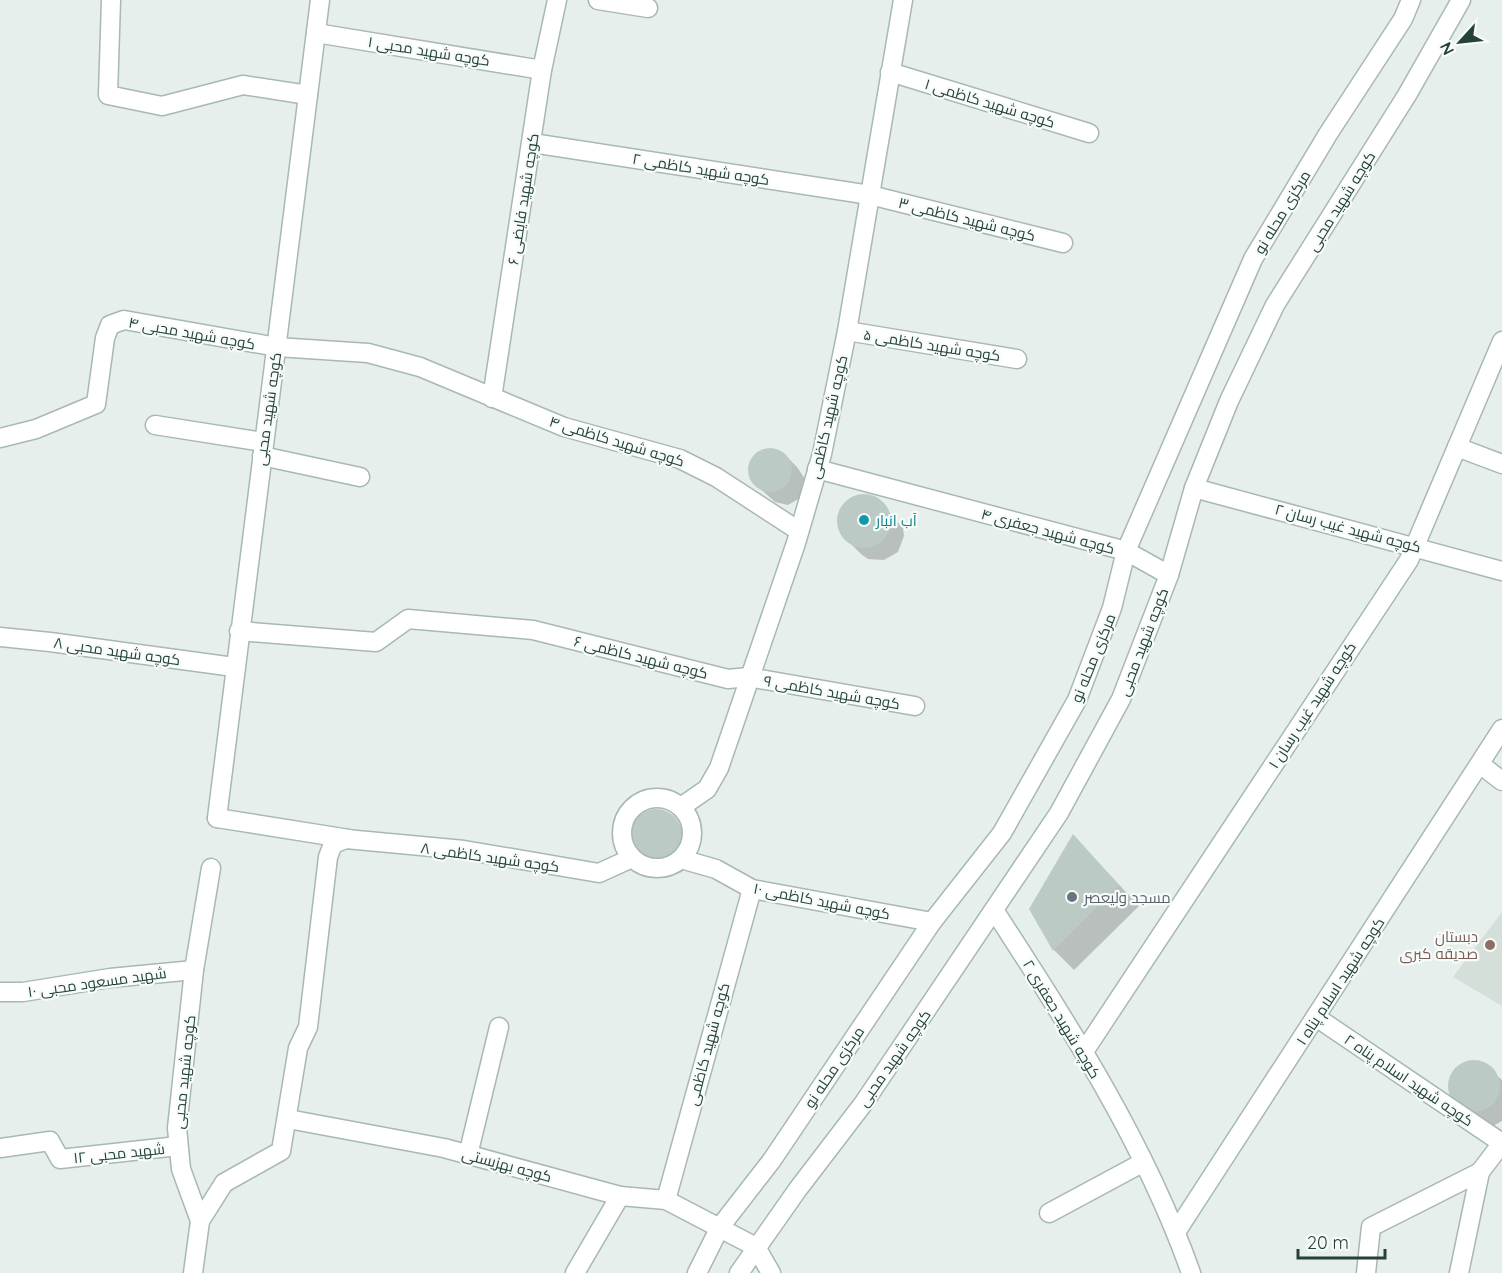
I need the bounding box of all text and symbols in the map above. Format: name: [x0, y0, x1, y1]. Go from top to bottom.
north arrow: [1430, 12, 1490, 72]
street label: کوچه شهید محبی ۱: [367, 32, 491, 71]
text: N: [1435, 39, 1458, 59]
street label: کوچه شهید کاظمی ۱: [922, 74, 1057, 133]
street label: کوچه شهید فایضی ۶: [503, 132, 544, 266]
street label: کوچه شهید محبی: [1303, 147, 1380, 255]
street label: کوچه شهید کاظمی ۲: [631, 149, 771, 190]
street label: مرکزی محله نو: [1250, 167, 1315, 258]
street label: کوچه شهید کاظمی ۳: [896, 193, 1037, 246]
street label: کوچه شهید محبی ۴: [127, 312, 257, 354]
street label: کوچه شهید کاظمی ۵: [862, 325, 1002, 366]
street label: کوچه شهید محبی: [251, 351, 286, 467]
street label: کوچه شهید کاظمی: [805, 353, 852, 481]
street label: کوچه شهید کاظمی ۴: [547, 411, 687, 472]
street label: کوچه شهید غیب رسان ۲: [1273, 499, 1423, 558]
street label: کوچه شهید جعفری ۴: [979, 504, 1117, 559]
place label: آب انبار: [875, 511, 917, 530]
marker: آب انبار: [857, 513, 871, 527]
street label: کوچه شهید محبی: [1114, 585, 1173, 699]
street label: مرکزی محله نو: [1067, 611, 1120, 706]
street label: کوچه شهید کاظمی ۶: [572, 631, 710, 684]
street label: کوچه شهید محبی ۸: [52, 633, 182, 670]
street label: کوچه شهید غیب رسان ۱: [1264, 638, 1361, 772]
street label: کوچه شهید کاظمی ۹: [762, 671, 902, 714]
street label: کوچه شهید کاظمی ۸: [419, 838, 561, 877]
street label: کوچه شهید کاظمی ۱۰: [752, 878, 892, 925]
place label: مسجد ولیعصر: [1083, 888, 1171, 907]
marker: مسجد ولیعصر: [1065, 890, 1079, 904]
street label: کوچه شهید اسلام پناه ۱: [1292, 914, 1389, 1049]
place label: دبستان صدیقه کبری: [1400, 927, 1478, 964]
marker: دبستان صدیقه کبری: [1483, 938, 1497, 952]
street label: کوچه شهید جعفری ۲: [1018, 956, 1105, 1082]
street label: شهید مسعود محبی ۱۰: [26, 963, 168, 1002]
street label: کوچه شهید کاظمی: [682, 981, 734, 1108]
street label: کوچه شهید محبی: [853, 1006, 935, 1111]
street label: کوچه شهید محبی: [169, 1014, 200, 1130]
street label: مرکزی محله نو: [800, 1023, 869, 1112]
street label: کوچه شهید اسلام پناه ۲: [1340, 1030, 1477, 1131]
street label: شهید محبی ۱۲: [72, 1139, 166, 1168]
street label: کوچه بهزیستی: [460, 1144, 554, 1187]
scale bar: [1298, 1222, 1385, 1260]
text: 20 m: [1307, 1231, 1349, 1254]

